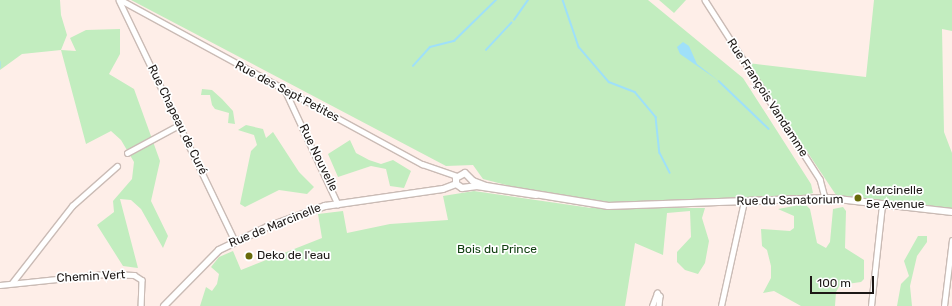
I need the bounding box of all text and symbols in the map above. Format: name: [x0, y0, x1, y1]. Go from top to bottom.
street label: Rue François Vandamme: [723, 36, 811, 160]
street label: Rue des Sept Petites: [232, 58, 342, 126]
street label: Rue Chapeau de Curé: [144, 63, 210, 177]
street label: Rue Nouvelle: [296, 122, 340, 194]
place label: Marcinelle 5e Avenue: [866, 184, 925, 212]
street label: Rue du Sanatorium: [736, 193, 844, 209]
marker: Marcinelle 5e Avenue: [853, 193, 863, 203]
street label: Rue de Marcinelle: [227, 201, 323, 251]
park label: Bois du Prince: [457, 243, 537, 257]
place label: Deko de l'eau: [257, 249, 330, 263]
marker: Deko de l'eau: [244, 251, 254, 261]
street label: Chemin Vert: [56, 268, 126, 286]
scale bar: [812, 268, 876, 294]
text: 100 m: [817, 276, 851, 290]

